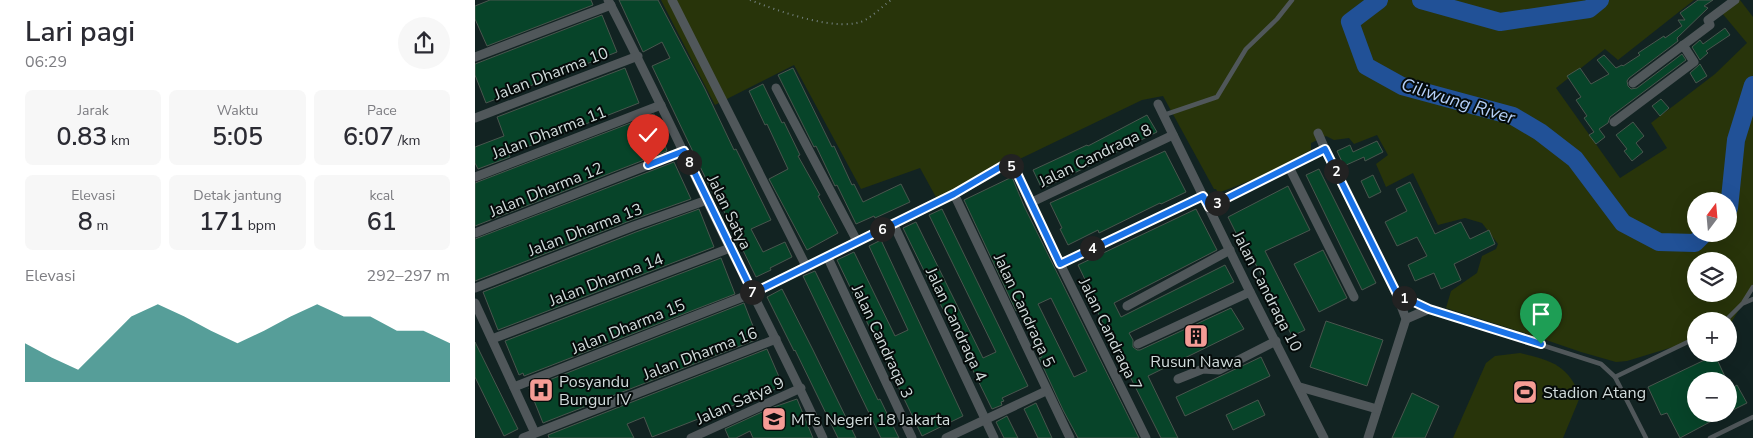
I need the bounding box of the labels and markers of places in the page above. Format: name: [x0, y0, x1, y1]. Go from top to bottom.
pin: [627, 114, 669, 165]
pin: 8: [677, 150, 701, 174]
pin: 5: [999, 154, 1023, 178]
pin: 2: [1323, 158, 1349, 184]
pin: 3: [1205, 190, 1229, 216]
pin: 6: [869, 216, 895, 242]
pin: 4: [1079, 236, 1105, 260]
pin: 7: [739, 280, 765, 304]
pin: 1: [1391, 286, 1417, 310]
pin: [1520, 293, 1562, 344]
building icon: Rusun Nawa: [1183, 323, 1209, 349]
place label: Rusun Nawa: [1150, 351, 1242, 373]
place label: Posyandu Bungur IV: [559, 371, 632, 411]
hospital icon: Posyandu Bungur IV: [528, 377, 554, 403]
sports icon: Stadion Atang: [1512, 379, 1538, 405]
place label: Stadion Atang: [1543, 382, 1646, 404]
school or university icon: MTs Negeri 18 Jakarta: [761, 406, 787, 432]
place label: MTs Negeri 18 Jakarta: [791, 409, 950, 431]

